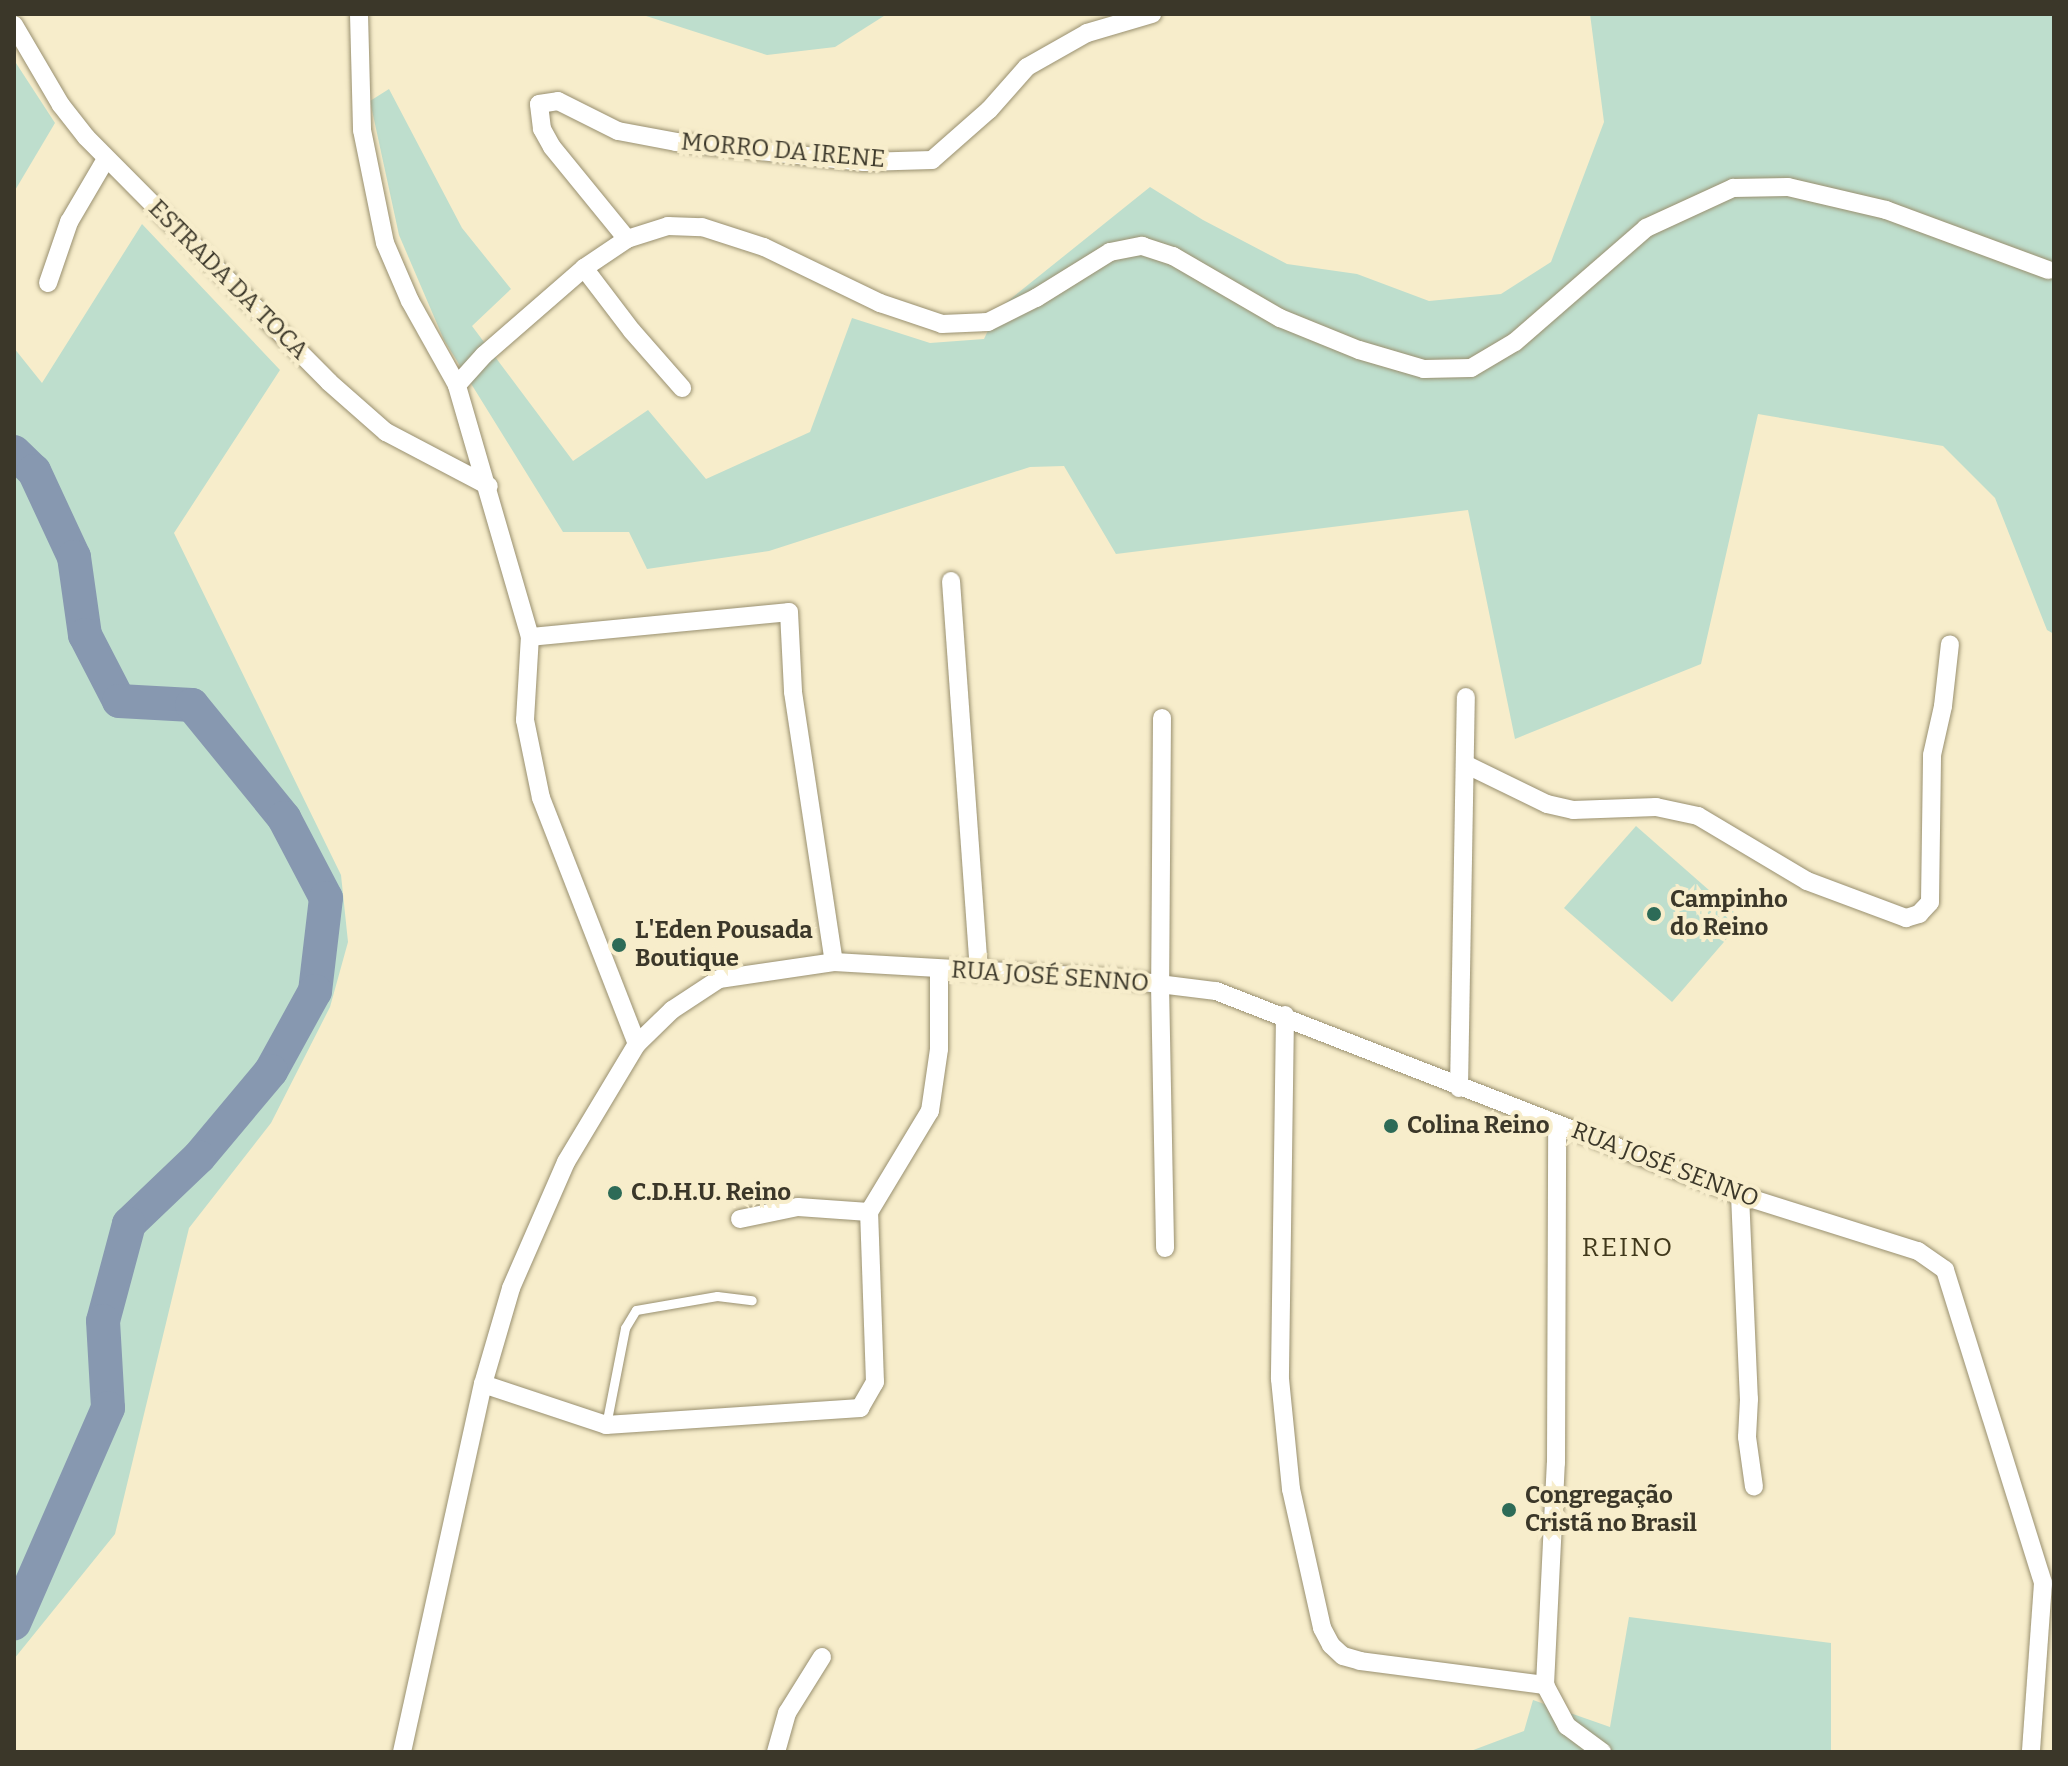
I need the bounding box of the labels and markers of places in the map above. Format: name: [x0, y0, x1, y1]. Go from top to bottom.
place label: Campinho do Reino: [1670, 886, 1788, 942]
marker: Campinho do Reino: [1645, 905, 1663, 923]
place label: L'Eden Pousada Boutique: [635, 917, 813, 973]
marker: L'Eden Pousada Boutique: [610, 936, 628, 954]
place label: Colina Reino: [1407, 1112, 1549, 1140]
marker: Colina Reino: [1382, 1117, 1400, 1135]
place label: C.D.H.U. Reino: [631, 1179, 791, 1207]
marker: C.D.H.U. Reino: [606, 1184, 624, 1202]
place label: Congregação Cristã no Brasil: [1525, 1482, 1697, 1538]
marker: Congregação Cristã no Brasil: [1500, 1501, 1518, 1519]

